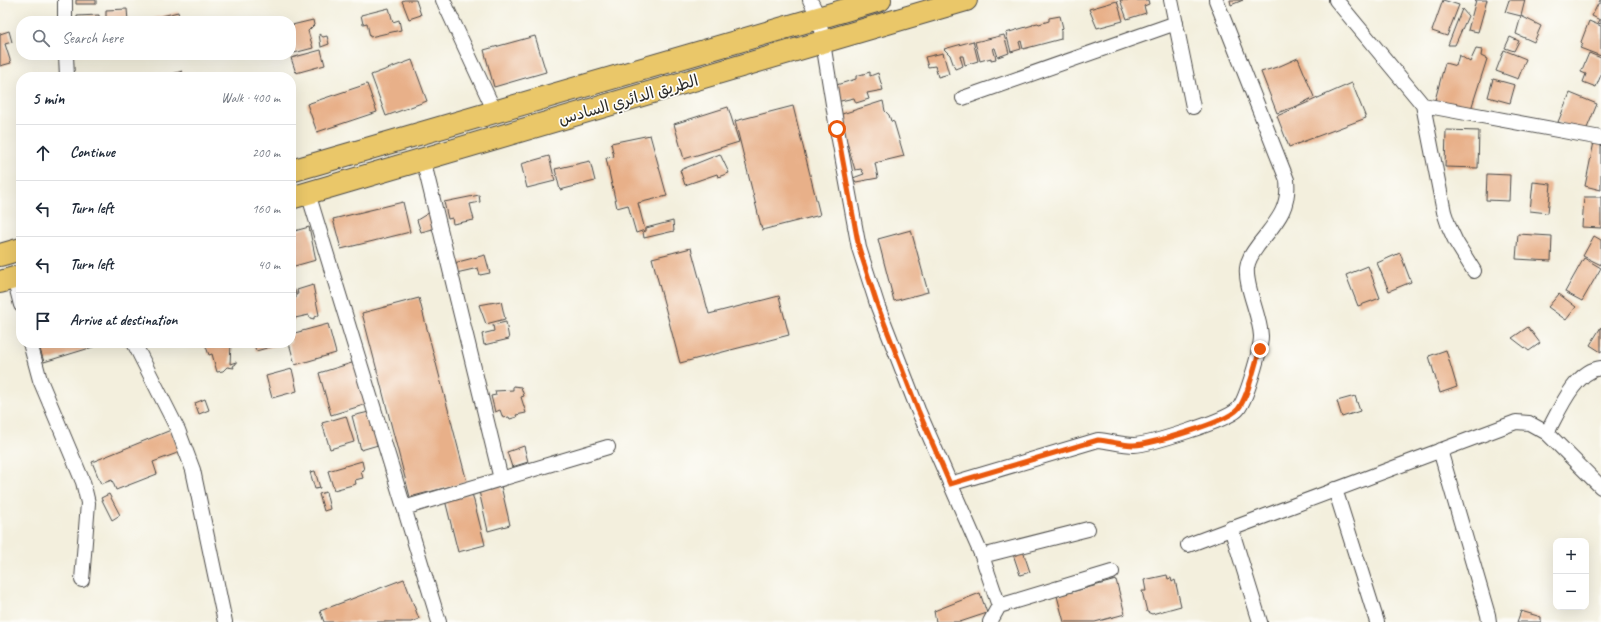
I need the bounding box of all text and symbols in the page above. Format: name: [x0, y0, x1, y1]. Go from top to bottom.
search box: [16, 16, 296, 60]
icon: search: [30, 27, 52, 49]
text: Search here: [62, 29, 123, 48]
street label: الطريق الدائري السادس: [556, 70, 701, 130]
text: 5 min: [32, 88, 64, 109]
text: Walk · 400 m: [221, 90, 280, 106]
route start: [828, 120, 846, 138]
icon: ahead: [32, 142, 54, 164]
text: Continue: [70, 143, 115, 162]
text: 200 m: [252, 145, 280, 161]
icon: left: [32, 198, 54, 220]
text: Turn left: [70, 199, 113, 218]
text: 160 m: [252, 201, 280, 217]
icon: left: [32, 254, 54, 276]
text: Turn left: [70, 255, 113, 274]
text: 40 m: [258, 257, 280, 273]
icon: arrive: [32, 310, 54, 332]
text: Arrive at destination: [70, 311, 177, 330]
route end: [1251, 340, 1269, 358]
map controls: [1553, 538, 1589, 610]
button: +: [1553, 538, 1589, 574]
button: −: [1553, 574, 1589, 610]

